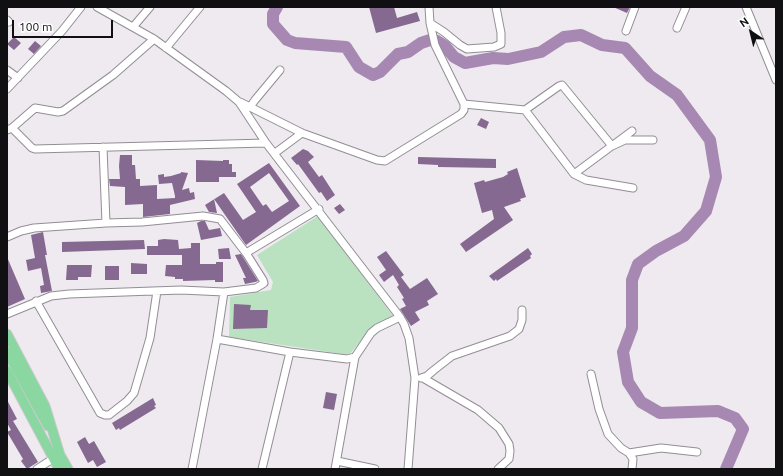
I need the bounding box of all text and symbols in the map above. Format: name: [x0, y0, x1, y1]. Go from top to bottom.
scale bar: [14, 12, 115, 38]
north arrow: [731, 12, 771, 52]
text: N: [737, 15, 751, 29]
text: 100 m: [19, 20, 52, 33]

